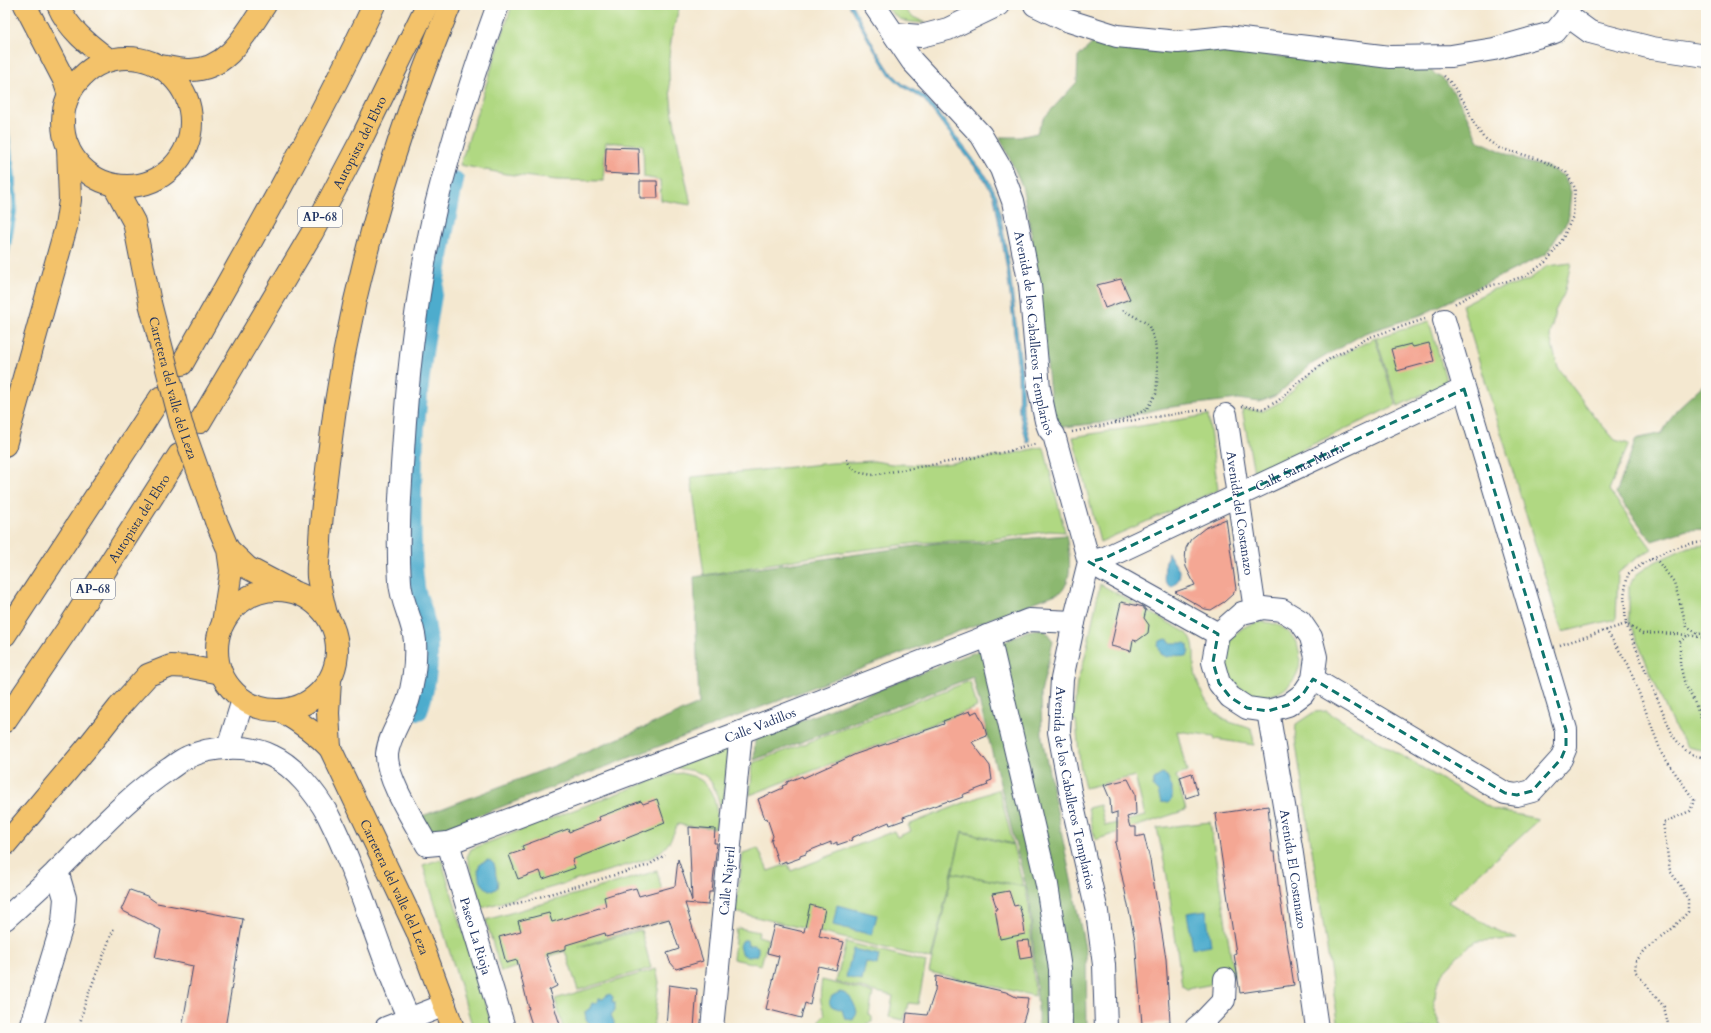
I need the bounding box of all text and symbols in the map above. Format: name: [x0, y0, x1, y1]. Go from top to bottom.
street label: Autopista del Ebro: [329, 93, 391, 192]
road number: AP-68: [298, 207, 342, 227]
street label: Avenida de los Caballeros Templarios: [1009, 229, 1058, 439]
street label: Carretera del valle del Leza: [144, 315, 201, 462]
street label: Calle Santa María: [1252, 439, 1347, 496]
street label: Avenida del Costanazo: [1221, 450, 1258, 576]
street label: Autopista del Ebro: [104, 471, 175, 566]
road number: AP-68: [71, 579, 115, 599]
street label: Avenida de los Caballeros Templarios: [1049, 686, 1100, 891]
street label: Calle Vadillos: [722, 704, 799, 748]
street label: Avenida El Costanazo: [1275, 808, 1311, 930]
street label: Carretera del valle del Leza: [355, 816, 433, 958]
street label: Calle Najeril: [715, 845, 740, 916]
street label: Paseo La Rioja: [455, 895, 495, 977]

